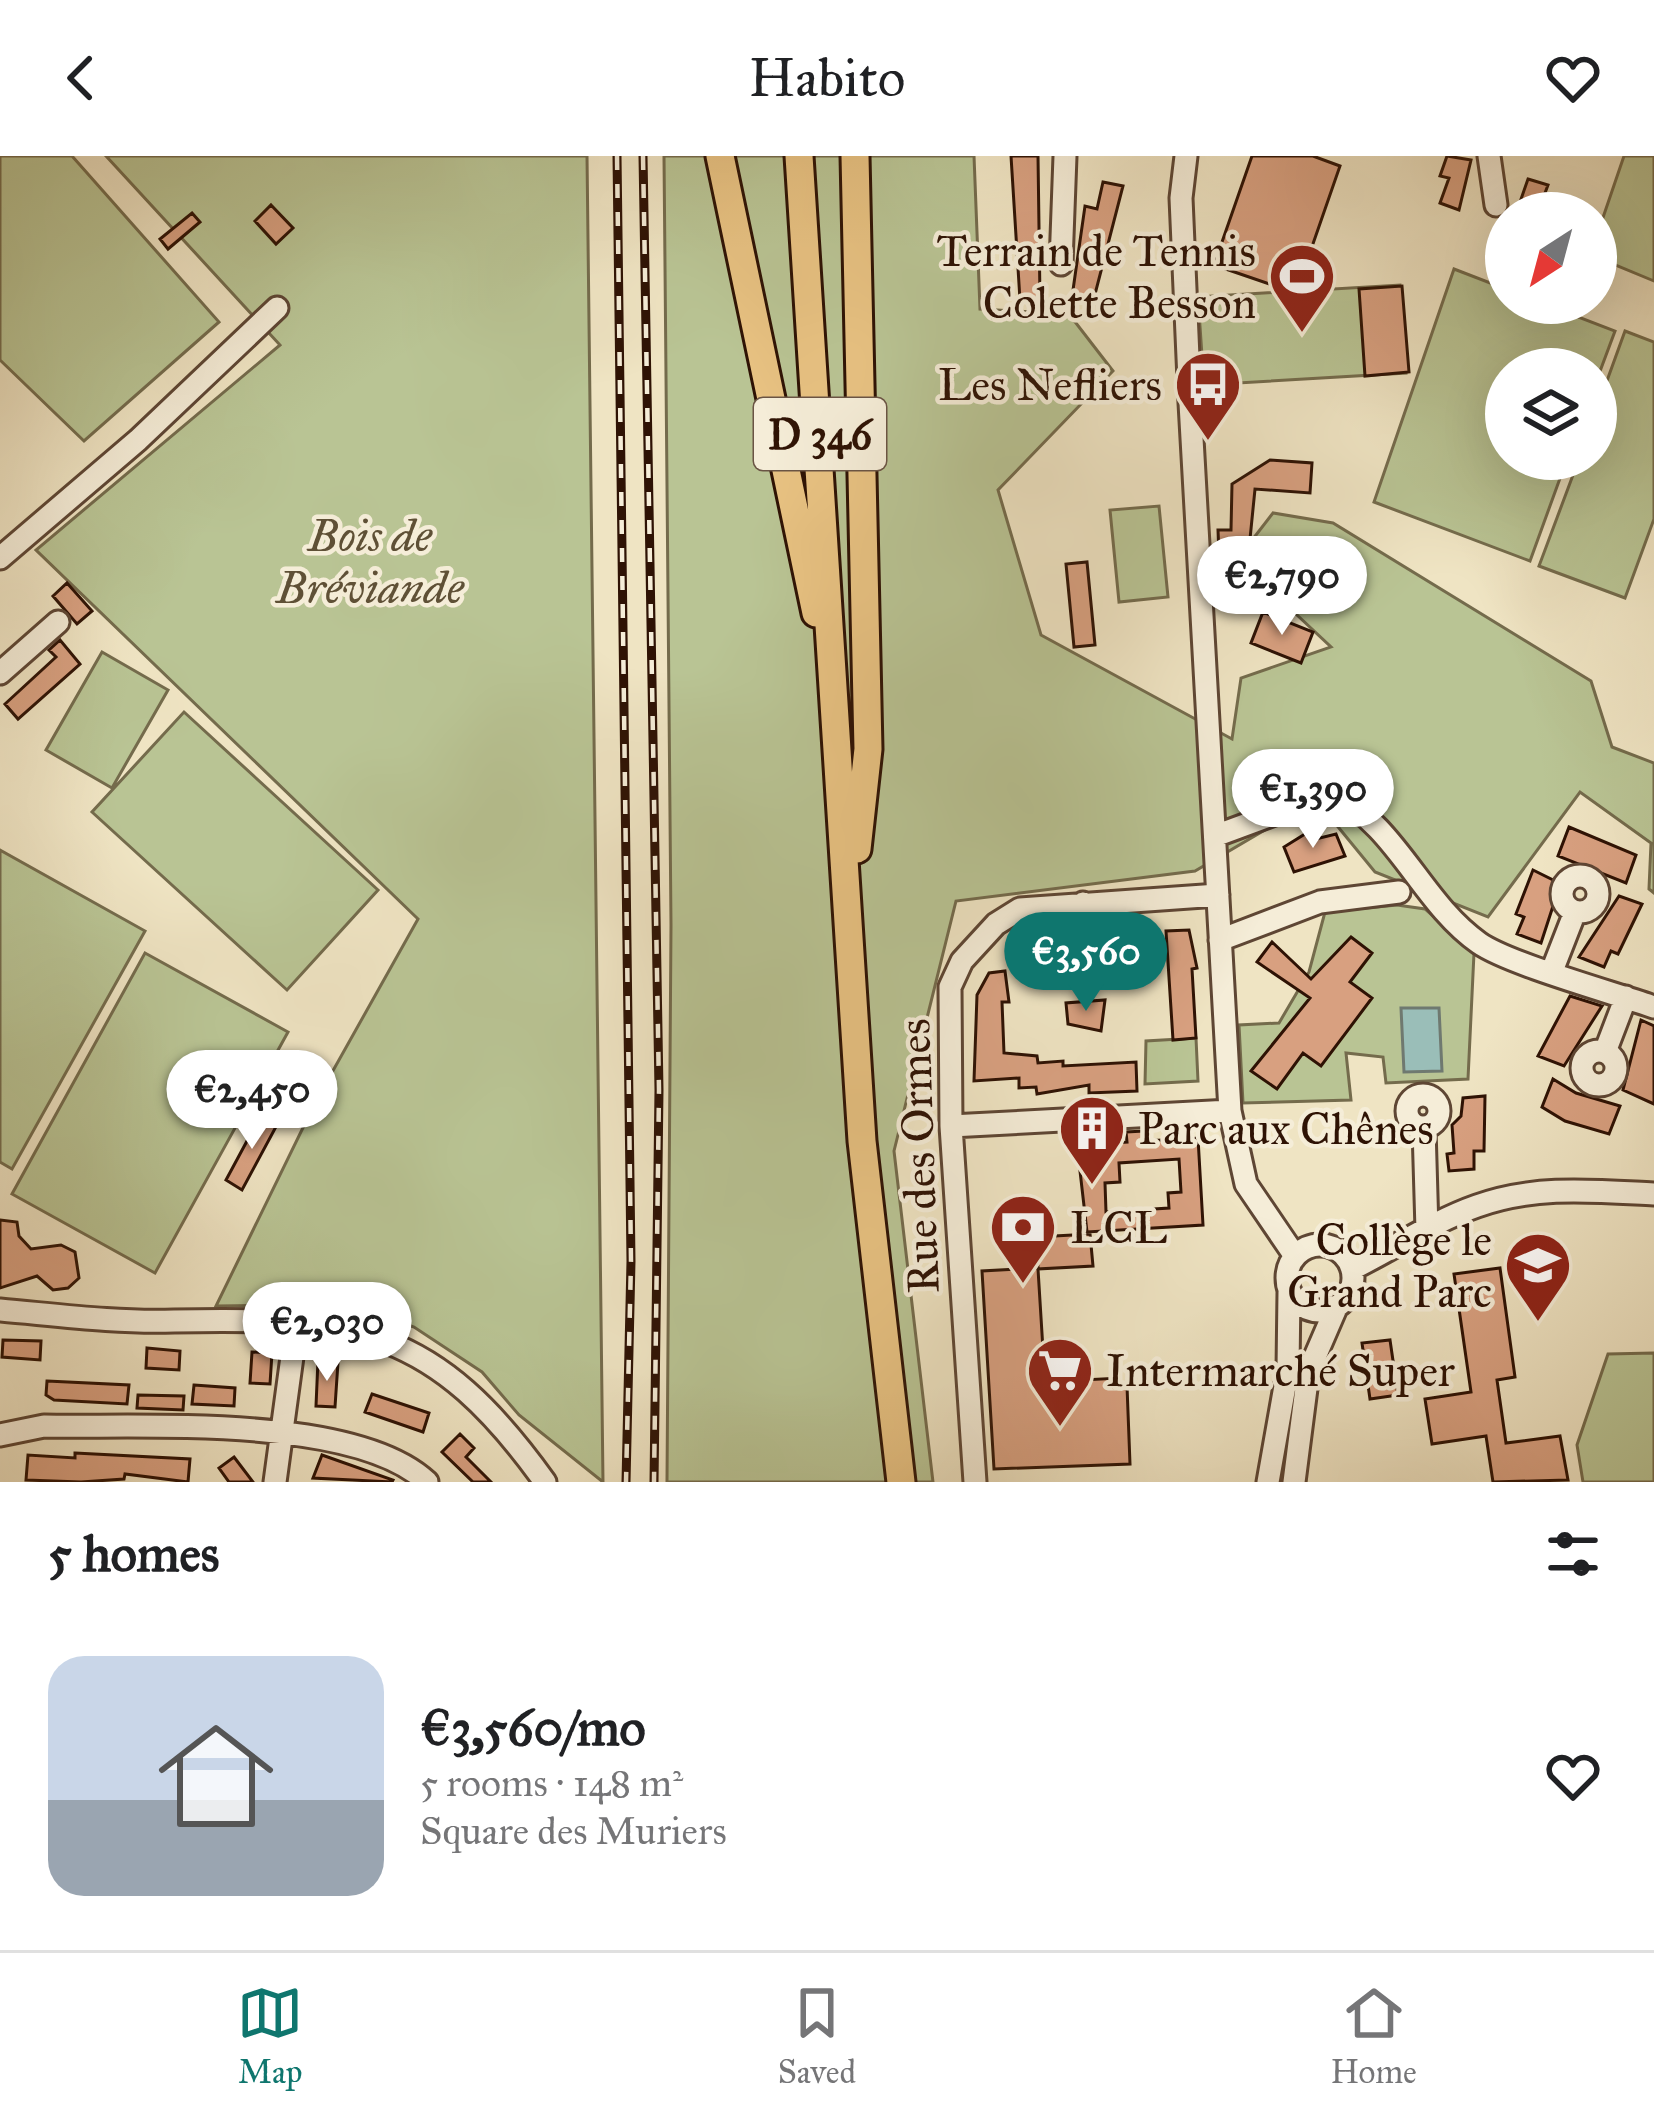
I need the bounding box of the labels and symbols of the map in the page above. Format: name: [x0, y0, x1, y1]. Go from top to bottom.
north arrow: [1485, 192, 1617, 324]
place label: Terrain de Tennis Colette Besson: [936, 223, 1256, 330]
sports icon: Terrain de Tennis Colette Besson: [1267, 241, 1337, 335]
bus stop icon: Les Nefliers: [1173, 349, 1243, 443]
place label: Les Nefliers: [938, 357, 1162, 412]
road number: D 346: [754, 398, 886, 470]
park label: Bois de Bréviande: [274, 508, 465, 615]
pin: €2,790: [1184, 536, 1380, 638]
pin: €1,390: [1215, 749, 1411, 851]
pin: €3,560: [988, 912, 1184, 1014]
street label: Rue des Ormes: [886, 1018, 951, 1294]
pin: €2,450: [154, 1050, 350, 1152]
building icon: Parc aux Chênes: [1057, 1093, 1127, 1187]
place label: Parc aux Chênes: [1138, 1101, 1434, 1156]
bank icon: LCL: [988, 1192, 1058, 1286]
place label: LCL: [1070, 1200, 1167, 1255]
place label: Collège le Grand Parc: [1287, 1212, 1492, 1319]
school or university icon: Collège le Grand Parc: [1503, 1230, 1573, 1324]
pin: €2,030: [229, 1282, 425, 1384]
supermarket icon: Intermarché Super: [1025, 1335, 1095, 1429]
place label: Intermarché Super: [1106, 1343, 1455, 1398]

